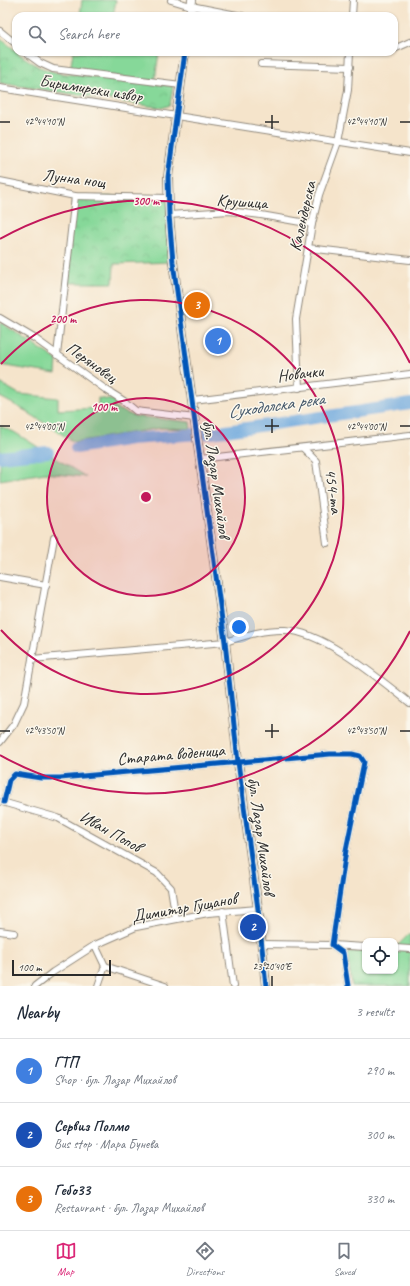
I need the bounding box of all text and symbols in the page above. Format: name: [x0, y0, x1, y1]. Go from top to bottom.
search box: [12, 12, 398, 56]
icon: search: [26, 23, 48, 45]
text: Search here: [58, 25, 119, 44]
street label: Биримирски извор: [38, 70, 145, 107]
text: 42°44'10"N: [24, 115, 66, 128]
text: 42°44'10"N: [346, 115, 388, 128]
street label: Лунна нощ: [42, 164, 108, 193]
street label: Календерска: [284, 178, 321, 253]
street label: Крушица: [216, 189, 270, 214]
text: 300 m: [133, 193, 160, 209]
pin: 3: [184, 290, 210, 320]
text: 200 m: [50, 311, 77, 327]
pin: 1: [205, 326, 231, 356]
street label: Перяновец: [62, 337, 122, 388]
street label: Новачки: [276, 360, 326, 387]
water label: Суходолска река: [226, 387, 328, 423]
text: 100 m: [91, 399, 118, 415]
street label: бул. Лазар Михайлов: [197, 419, 236, 542]
text: 42°44'00"N: [24, 420, 66, 433]
text: 42°44'00"N: [346, 420, 388, 433]
street label: 454-та: [320, 467, 347, 516]
centre of rings: [139, 490, 153, 504]
your location: [229, 617, 249, 637]
text: 42°43'50"N: [24, 724, 66, 737]
text: 42°43'50"N: [346, 724, 388, 737]
street label: Старата воденица: [116, 739, 227, 770]
street label: бул. Лазар Михайлов: [242, 776, 281, 899]
street label: Иван Попов: [76, 806, 149, 859]
street label: Димитър Гущанов: [130, 887, 242, 927]
pin: 2: [240, 912, 266, 942]
map controls: [362, 938, 398, 974]
button: locate: [362, 938, 398, 974]
scale bar: [12, 958, 111, 977]
text: 100 m: [18, 960, 42, 974]
text: 23°20'40"E: [253, 960, 293, 973]
text: Nearby: [16, 1002, 59, 1023]
text: 3 results: [356, 1004, 394, 1020]
text: ГТП: [54, 1053, 78, 1072]
text: 1: [26, 1063, 32, 1079]
text: 290 m: [366, 1063, 394, 1079]
text: Shop · бул. Лазар Михайлов: [54, 1072, 175, 1088]
text: Сервиз Полмо: [54, 1117, 129, 1136]
text: 2: [26, 1127, 32, 1143]
text: 300 m: [366, 1127, 394, 1143]
text: Bus stop · Мара Бунева: [54, 1136, 158, 1152]
text: Гебо33: [54, 1181, 90, 1200]
text: 3: [26, 1191, 32, 1207]
text: 330 m: [366, 1191, 394, 1207]
text: Restaurant · бул. Лазар Михайлов: [54, 1200, 204, 1216]
tab: Map: [55, 1240, 77, 1278]
tab: Directions: [186, 1240, 224, 1278]
tab: Saved: [333, 1240, 355, 1278]

